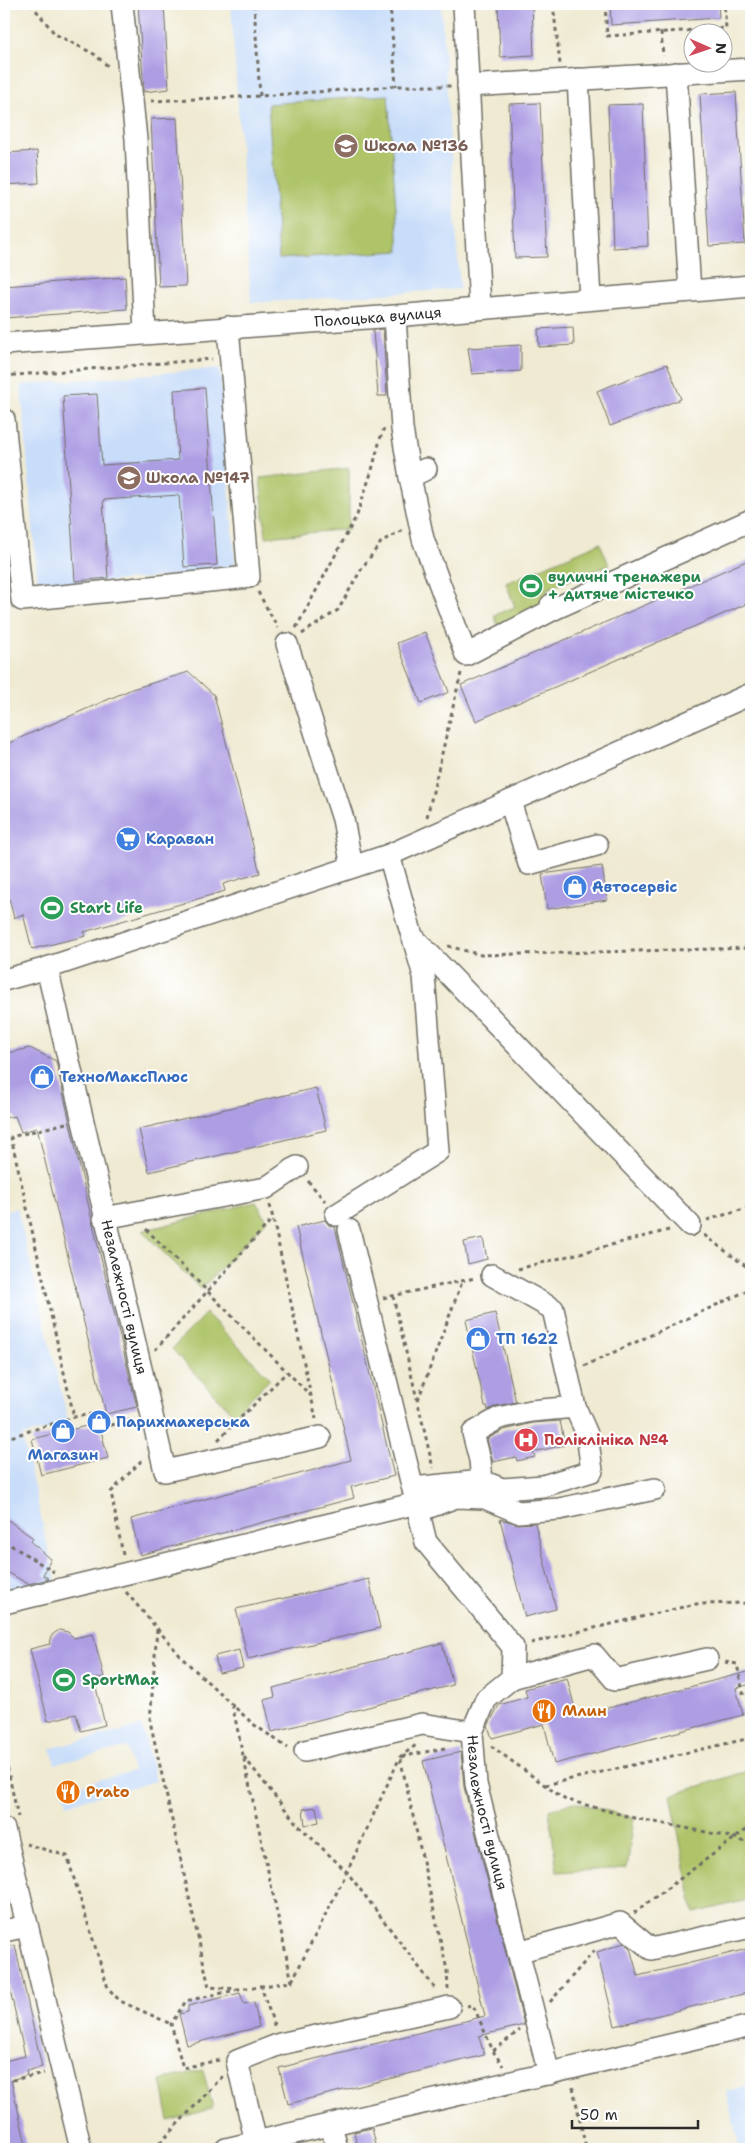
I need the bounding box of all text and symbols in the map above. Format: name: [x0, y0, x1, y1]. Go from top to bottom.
north arrow: [682, 22, 732, 72]
text: N: [712, 43, 730, 54]
school or university icon: Школа №136: [333, 133, 359, 159]
place label: Школа №136: [364, 136, 468, 156]
street label: Полоцька вулиця: [314, 302, 442, 332]
school or university icon: Школа №147: [116, 465, 142, 491]
place label: Школа №147: [146, 468, 250, 488]
place label: вуличні тренажери + дитяче містечко: [548, 567, 702, 604]
sports icon: вуличні тренажери + дитяче містечко: [518, 573, 544, 599]
supermarket icon: Караван: [115, 826, 141, 852]
place label: Караван: [146, 829, 214, 849]
shop icon: Автосервіс: [562, 874, 588, 900]
place label: Автосервіс: [592, 877, 678, 897]
sports icon: Start Life: [39, 895, 65, 921]
place label: Start Life: [70, 898, 143, 918]
shop icon: ТехноМаксПлюс: [29, 1064, 55, 1090]
place label: ТехноМаксПлюс: [60, 1067, 188, 1087]
street label: Незалежності вулиця: [96, 1218, 152, 1376]
shop icon: ТП 1622: [465, 1326, 491, 1352]
place label: ТП 1622: [496, 1329, 559, 1349]
shop icon: Парихмахерська: [86, 1409, 112, 1435]
place label: Парихмахерська: [116, 1412, 250, 1432]
shop icon: Магазин: [50, 1418, 76, 1444]
hospital icon: Поліклініка №4: [513, 1427, 539, 1453]
place label: Поліклініка №4: [544, 1430, 669, 1450]
place label: Магазин: [28, 1445, 98, 1465]
sports icon: SportMax: [51, 1667, 77, 1693]
place label: SportMax: [82, 1670, 159, 1690]
restaurant icon: Млин: [531, 1698, 557, 1724]
place label: Млин: [562, 1701, 607, 1721]
street label: Незалежності вулиця: [462, 1734, 512, 1892]
restaurant icon: Prato: [55, 1779, 81, 1805]
place label: Prato: [86, 1782, 130, 1802]
scale bar: [572, 2098, 699, 2130]
text: 50 m: [580, 2105, 618, 2125]

